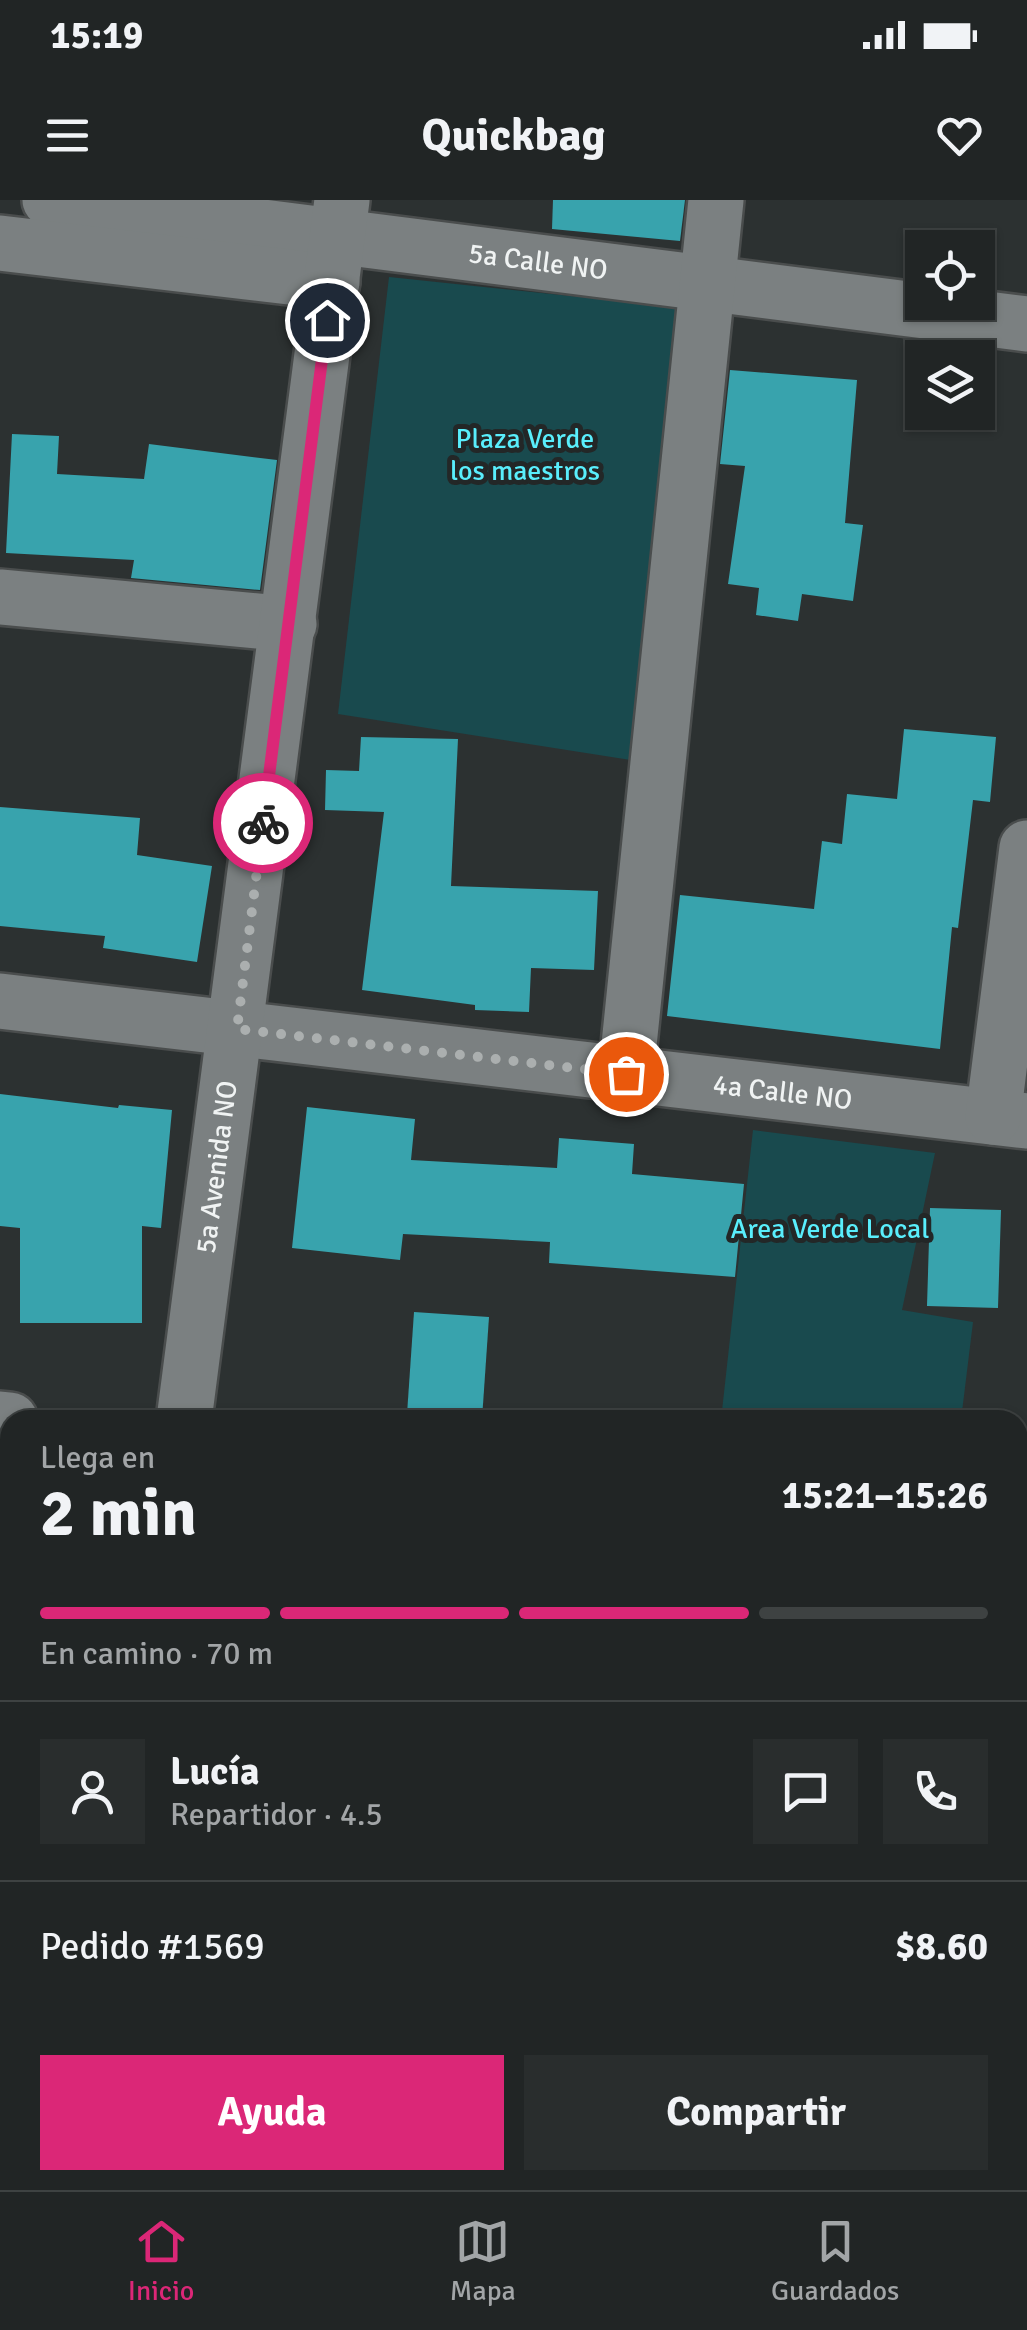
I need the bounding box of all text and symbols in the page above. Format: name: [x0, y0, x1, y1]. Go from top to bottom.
text: 15:19: [50, 12, 143, 59]
icon: menu: [40, 108, 95, 163]
text: Quickbag: [421, 108, 606, 163]
icon: heart: [932, 108, 987, 163]
map controls: [905, 230, 995, 430]
button: locate: [905, 230, 995, 320]
street label: 5a Calle NO: [467, 236, 610, 288]
pin: [285, 278, 370, 363]
icon: home: [300, 293, 355, 348]
button: layers: [905, 340, 995, 430]
park label: Plaza Verde los maestros: [450, 422, 600, 488]
courier: [213, 773, 313, 873]
icon: bike: [236, 796, 291, 851]
pin: [584, 1032, 669, 1117]
icon: bag: [599, 1047, 654, 1102]
street label: 4a Calle NO: [711, 1067, 854, 1117]
street label: 5a Avenida NO: [189, 1079, 245, 1256]
park label: Area Verde Local: [730, 1212, 930, 1246]
text: Llega en: [40, 1438, 155, 1477]
text: 15:21–15:26: [782, 1472, 988, 1519]
text: 2 min: [40, 1474, 197, 1554]
text: En camino · 70 m: [40, 1634, 273, 1673]
button: person: [40, 1739, 145, 1844]
button: chat: [753, 1739, 858, 1844]
button: phone: [883, 1739, 988, 1844]
text: Lucía: [170, 1748, 259, 1795]
text: Repartidor · 4.5: [170, 1795, 383, 1834]
text: Pedido #1569: [40, 1923, 265, 1970]
text: $8.60: [895, 1923, 988, 1970]
button: Ayuda: [40, 2055, 504, 2170]
button: Compartir: [524, 2055, 988, 2170]
tab: Inicio: [128, 2214, 194, 2308]
tab: Mapa: [450, 2214, 516, 2308]
tab: Guardados: [771, 2214, 899, 2308]

